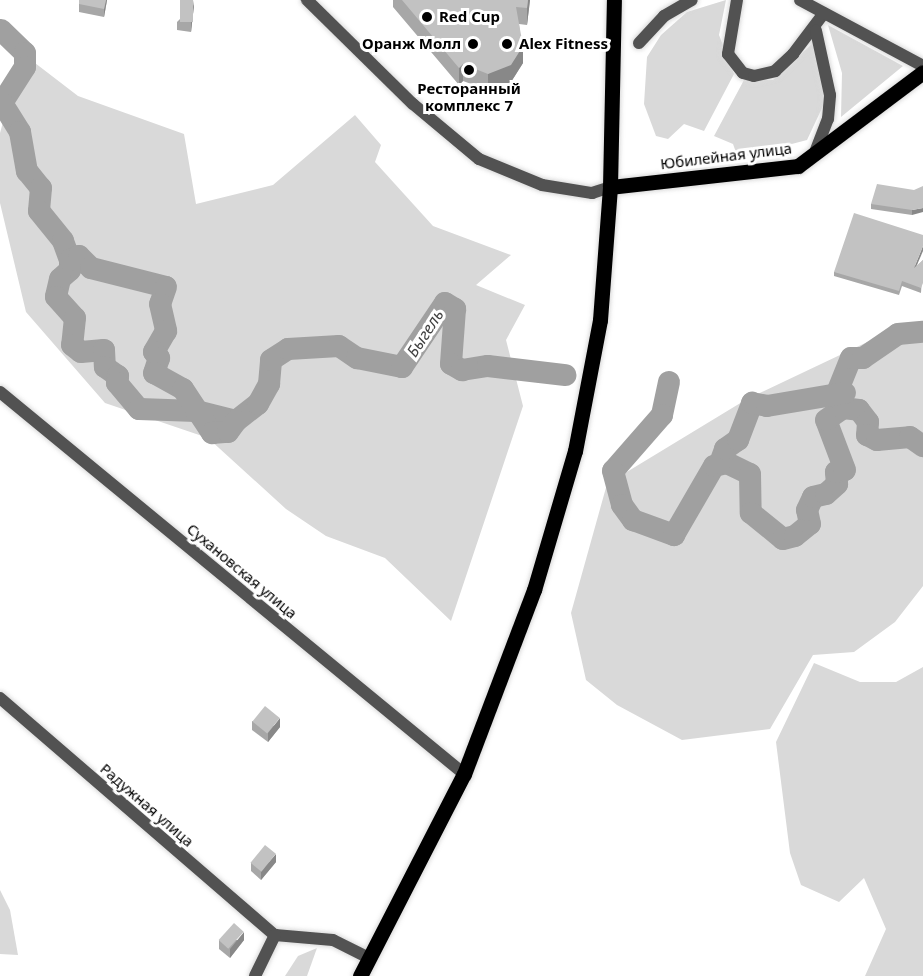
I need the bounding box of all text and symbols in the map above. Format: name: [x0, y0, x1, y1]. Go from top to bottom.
place label: Red Cup: [439, 8, 500, 26]
marker: Red Cup: [420, 10, 434, 24]
place label: Оранж Молл: [362, 35, 461, 53]
place label: Alex Fitness: [519, 35, 608, 53]
marker: Оранж Молл: [466, 37, 480, 51]
marker: Alex Fitness: [500, 37, 514, 51]
marker: Ресторанный комплекс 7: [462, 63, 476, 77]
place label: Ресторанный комплекс 7: [417, 79, 521, 114]
street label: Юбилейная улица: [659, 139, 793, 173]
water label: Быгель: [403, 306, 447, 360]
street label: Сухановская улица: [183, 520, 301, 622]
street label: Радужная улица: [97, 760, 197, 850]

